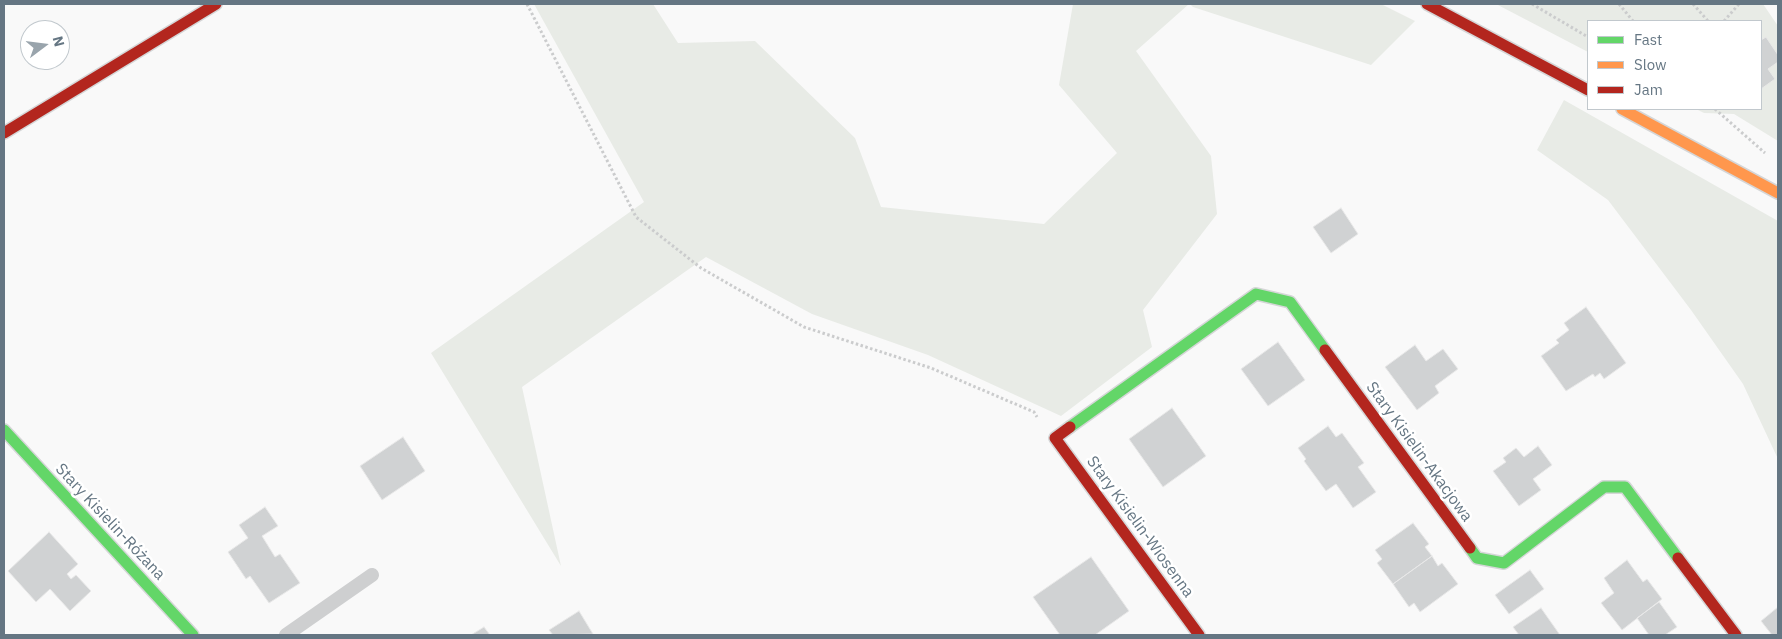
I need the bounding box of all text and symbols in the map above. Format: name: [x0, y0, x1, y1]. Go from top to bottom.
north arrow: [20, 20, 70, 70]
legend: [1587, 20, 1762, 110]
text: Fast: [1634, 30, 1662, 49]
text: N: [49, 34, 69, 49]
text: Slow: [1634, 55, 1667, 74]
text: Jam: [1634, 80, 1663, 99]
street label: Stary Kisielin-Akacjowa: [1362, 378, 1476, 526]
street label: Stary Kisielin-Wiosenna: [1082, 453, 1198, 601]
street label: Stary Kisielin-Różana: [51, 460, 169, 584]

